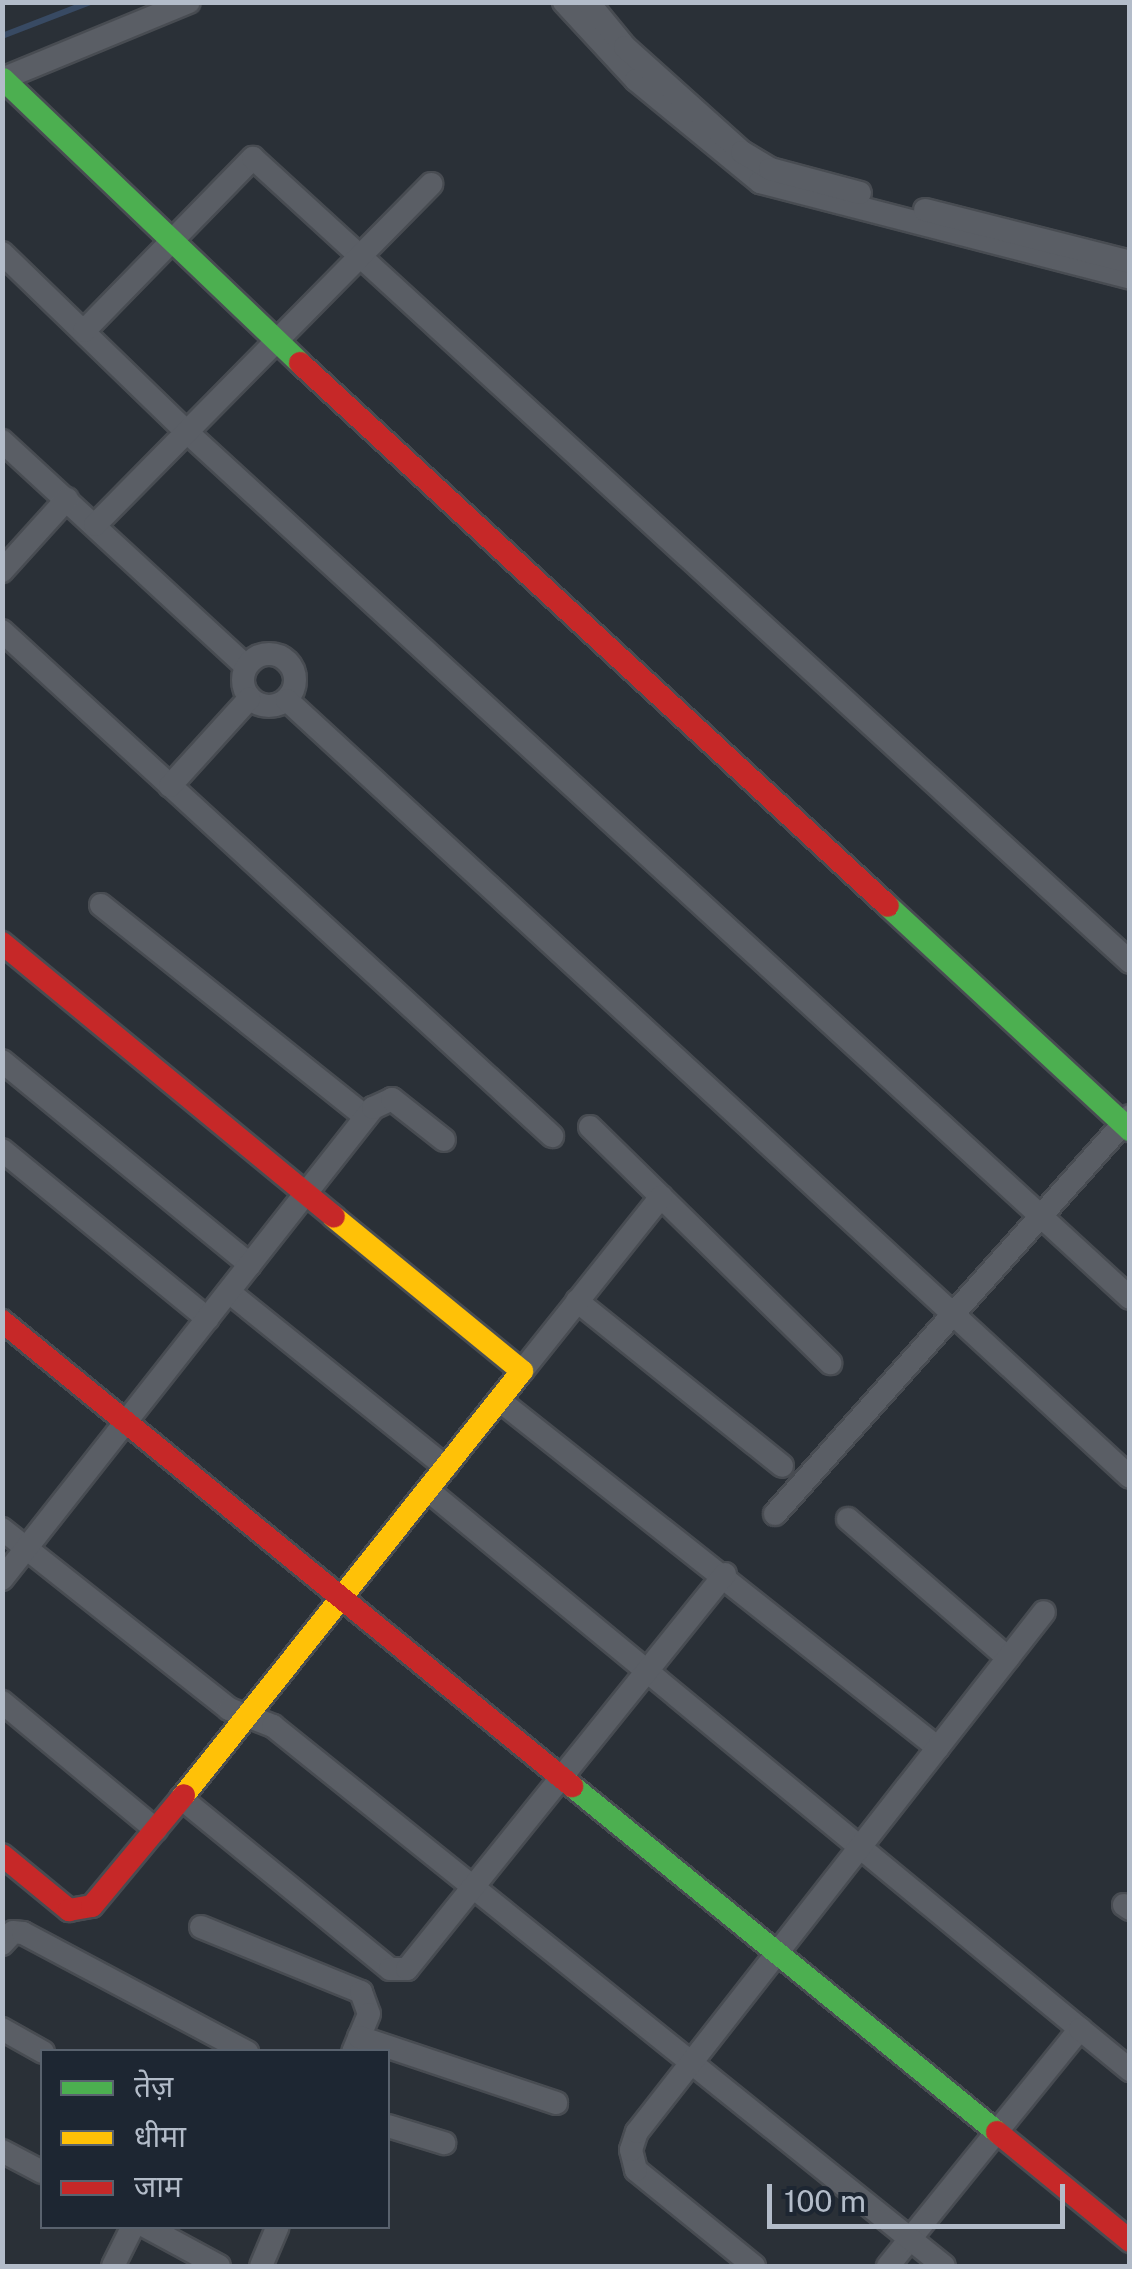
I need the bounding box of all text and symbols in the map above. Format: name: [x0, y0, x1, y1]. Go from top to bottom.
legend: [40, 2049, 390, 2229]
text: तेज़: [134, 2068, 173, 2104]
text: धीमा: [134, 2118, 186, 2154]
scale bar: [772, 2164, 1070, 2226]
text: जाम: [134, 2168, 182, 2204]
text: 100 m: [784, 2183, 866, 2219]

